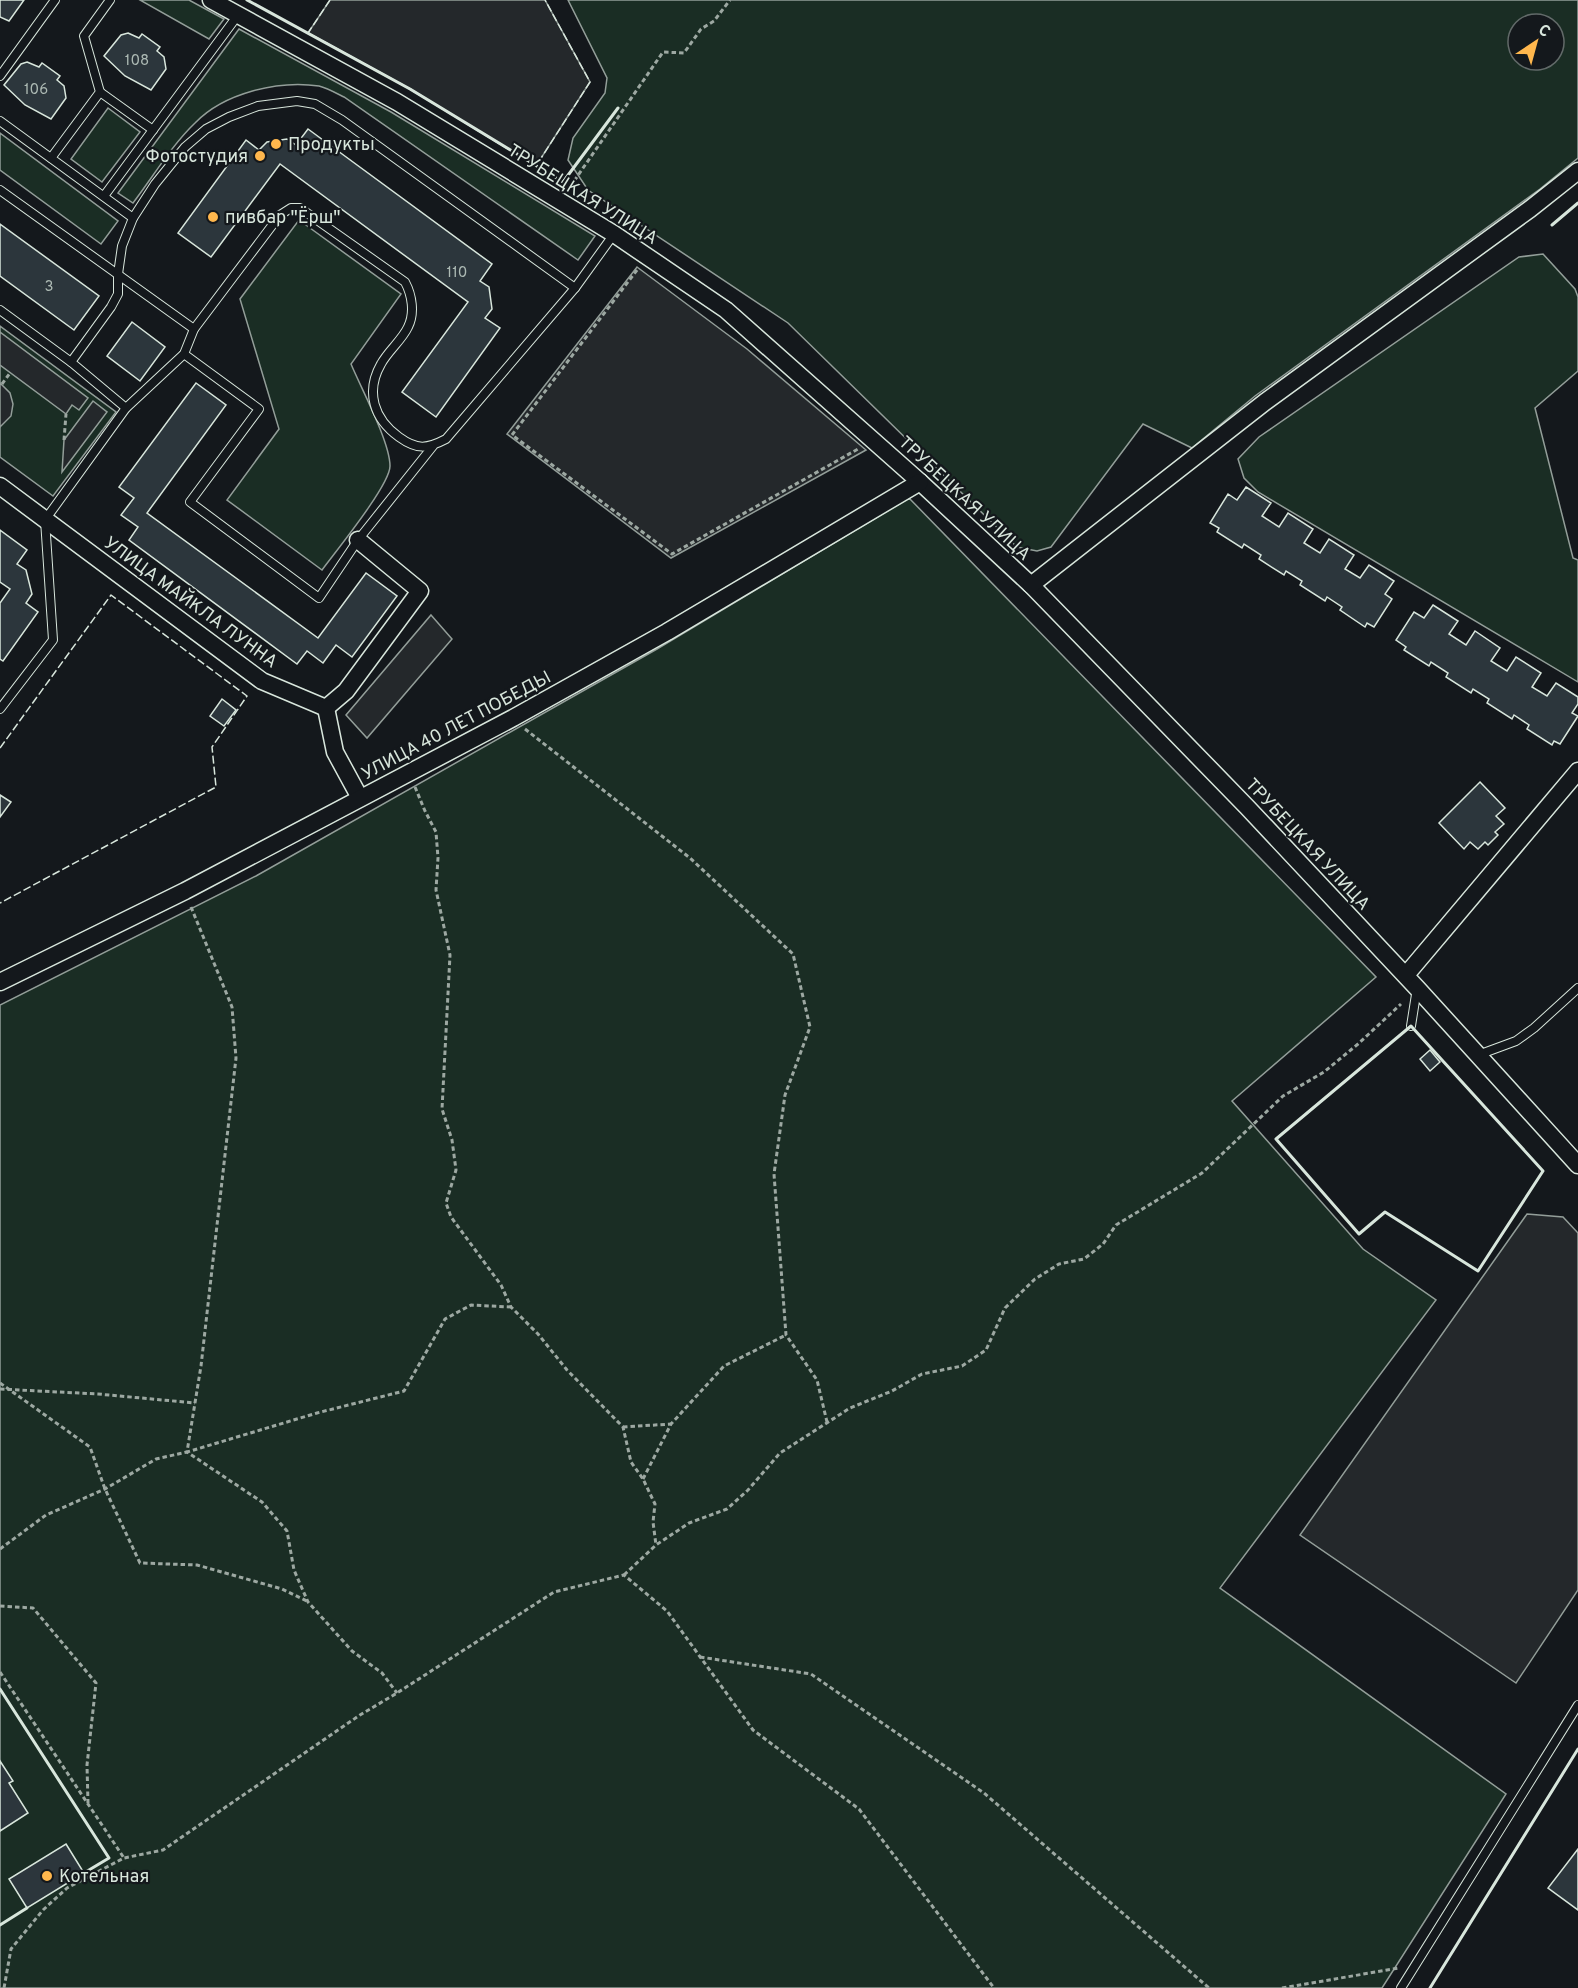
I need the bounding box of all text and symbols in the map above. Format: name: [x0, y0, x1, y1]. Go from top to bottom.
north arrow: [1506, 12, 1566, 72]
text: С: [1534, 20, 1554, 43]
house number: 108: [125, 52, 149, 71]
house number: 106: [24, 81, 48, 100]
place label: Продукты: [288, 134, 375, 157]
marker: Продукты: [269, 137, 283, 151]
street label: ТРУБЕЦКАЯ УЛИЦА: [503, 140, 661, 251]
place label: Фотостудия: [146, 146, 248, 169]
marker: Фотостудия: [253, 149, 267, 163]
place label: пивбар "Ёрш": [225, 205, 341, 230]
marker: пивбар "Ёрш": [206, 210, 220, 224]
house number: 110: [447, 264, 467, 283]
house number: 3: [44, 278, 54, 297]
street label: ТРУБЕЦКАЯ УЛИЦА: [893, 432, 1035, 566]
street label: УЛИЦА МАЙКЛА ЛУННА: [99, 531, 283, 674]
street label: УЛИЦА 40 ЛЕТ ПОБЕДЫ: [358, 667, 555, 786]
street label: ТРУБЕЦКАЯ УЛИЦА: [1240, 774, 1374, 916]
place label: Котельная: [59, 1866, 149, 1889]
marker: Котельная: [40, 1869, 54, 1883]

